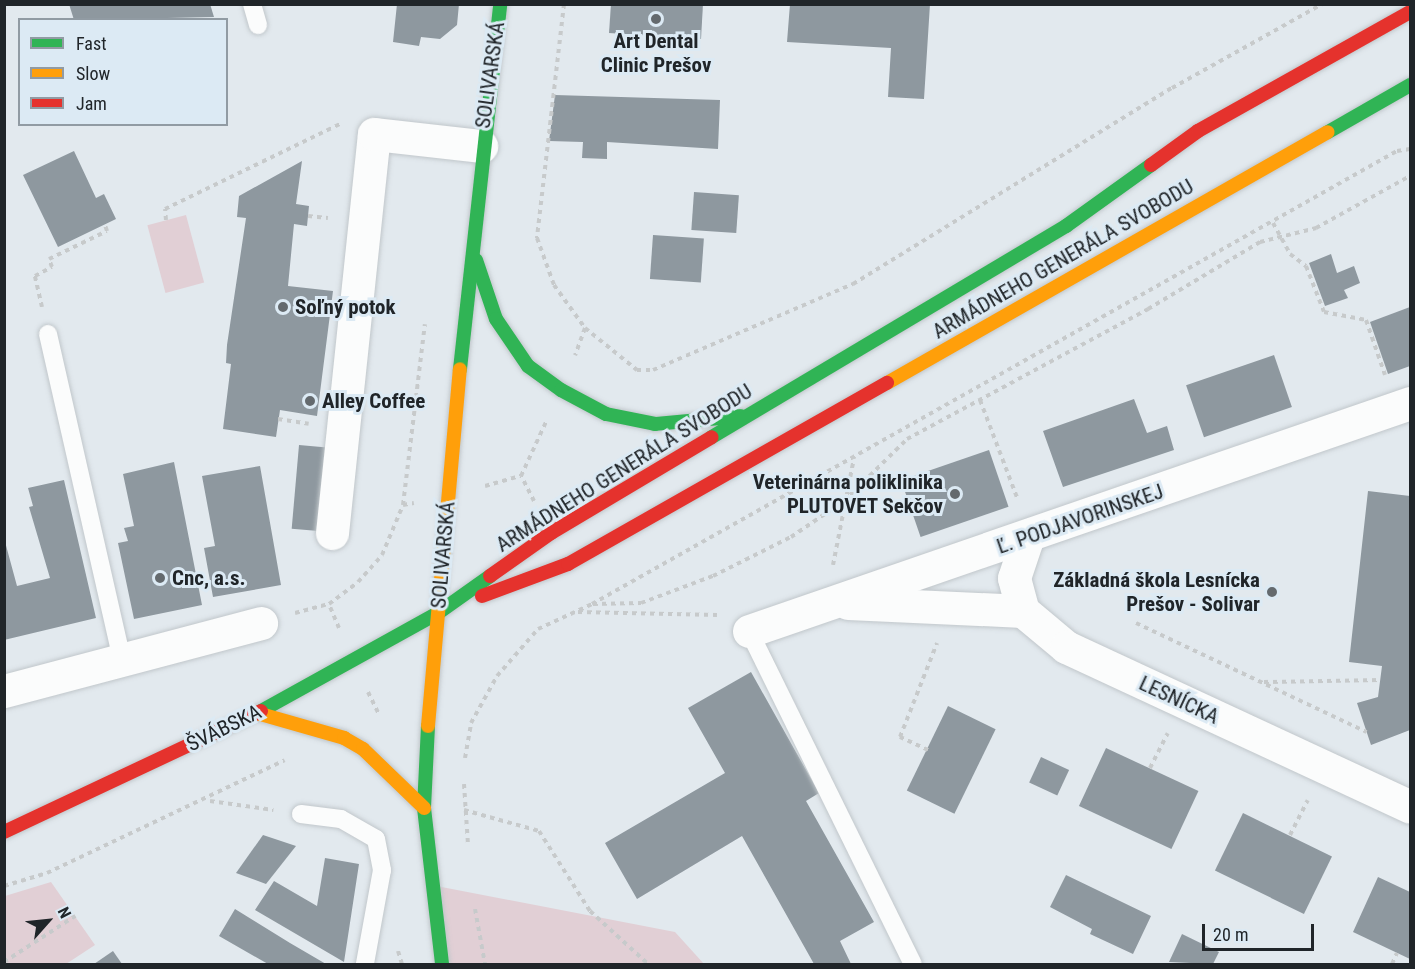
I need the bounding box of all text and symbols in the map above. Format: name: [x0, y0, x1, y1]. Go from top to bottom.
marker: Art Dental Clinic Prešov: [649, 12, 663, 26]
legend: [18, 18, 228, 126]
street label: SOLIVARSKÁ: [470, 20, 510, 130]
place label: Art Dental Clinic Prešov: [601, 28, 711, 78]
text: Fast: [76, 33, 107, 54]
text: Slow: [76, 63, 110, 84]
text: Jam: [76, 93, 107, 114]
street label: ARMÁDNEHO GENERÁLA SVOBODU: [928, 174, 1198, 344]
place label: Soľný potok: [295, 294, 396, 320]
marker: Soľný potok: [276, 300, 290, 314]
street label: ARMÁDNEHO GENERÁLA SVOBODU: [491, 379, 757, 557]
place label: Alley Coffee: [322, 388, 425, 414]
marker: Alley Coffee: [303, 394, 317, 408]
place label: Veterinárna poliklinika PLUTOVET Sekčov: [753, 469, 943, 519]
street label: Ľ. PODJAVORINSKEJ: [993, 479, 1167, 559]
marker: Veterinárna poliklinika PLUTOVET Sekčov: [948, 487, 962, 501]
street label: SOLIVARSKÁ: [426, 500, 460, 610]
place label: Cnc, a.s.: [172, 565, 246, 591]
place label: Základná škola Lesnícka Prešov - Solivar: [1053, 567, 1260, 617]
marker: Cnc, a.s.: [153, 571, 167, 585]
marker: Základná škola Lesnícka Prešov - Solivar: [1265, 585, 1279, 599]
street label: LESNÍCKA: [1135, 671, 1223, 729]
street label: ŠVÁBSKA: [183, 699, 265, 757]
north arrow: [18, 891, 78, 951]
text: N: [54, 904, 75, 921]
scale bar: [1205, 912, 1318, 950]
text: 20 m: [1213, 924, 1248, 945]

